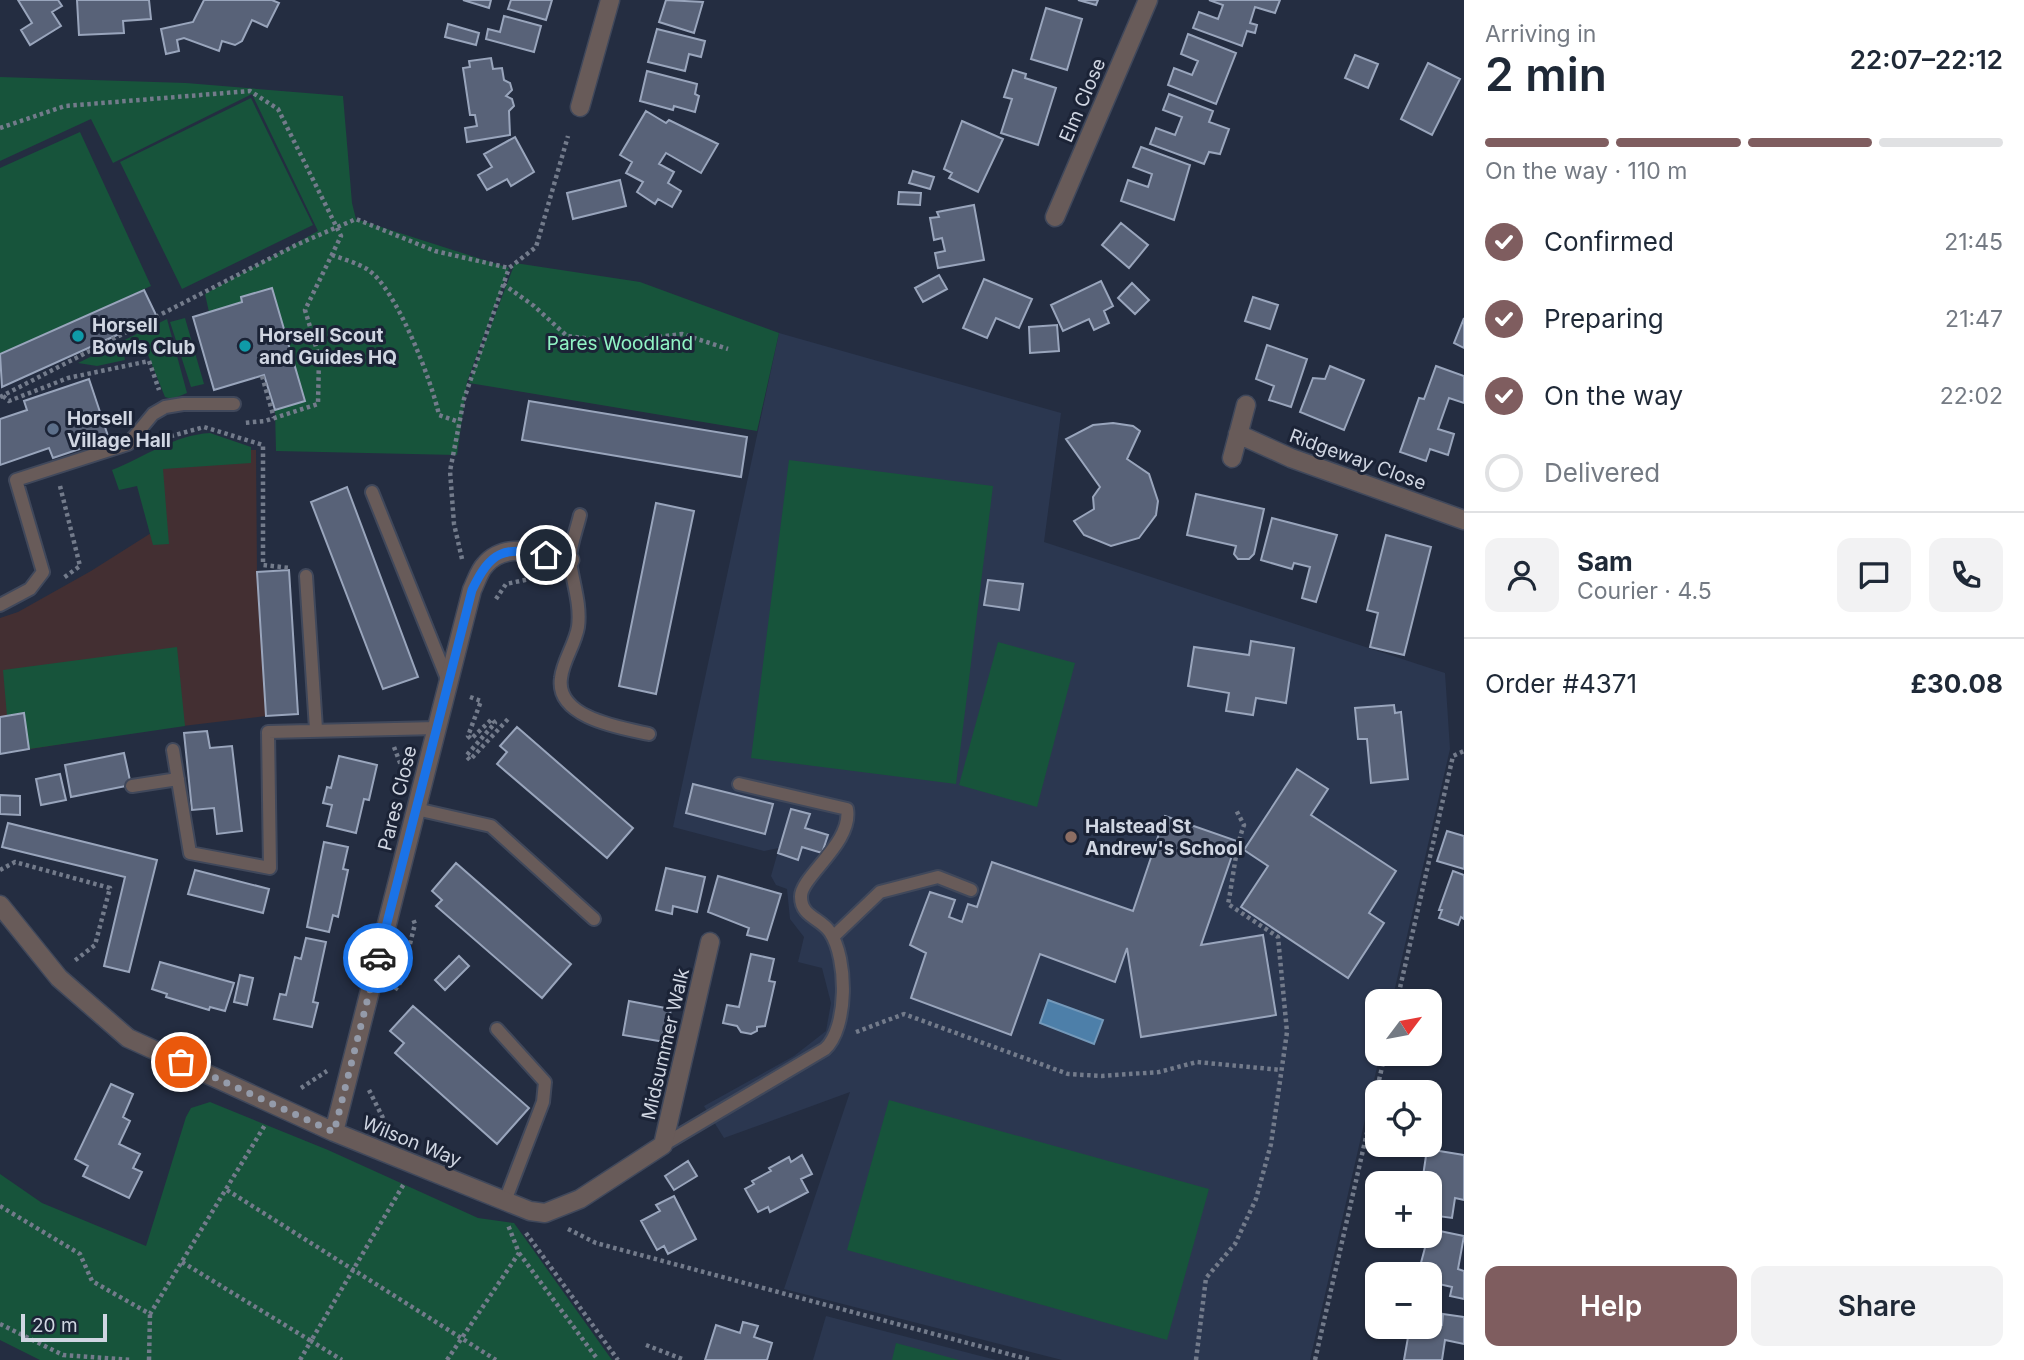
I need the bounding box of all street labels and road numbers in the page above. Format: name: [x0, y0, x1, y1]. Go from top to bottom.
street label: Elm Close: [1054, 55, 1110, 146]
street label: Ridgeway Close: [1286, 424, 1429, 495]
street label: Pares Close: [373, 743, 422, 853]
street label: Midsummer Walk: [637, 965, 694, 1122]
street label: Wilson Way: [359, 1111, 465, 1172]

